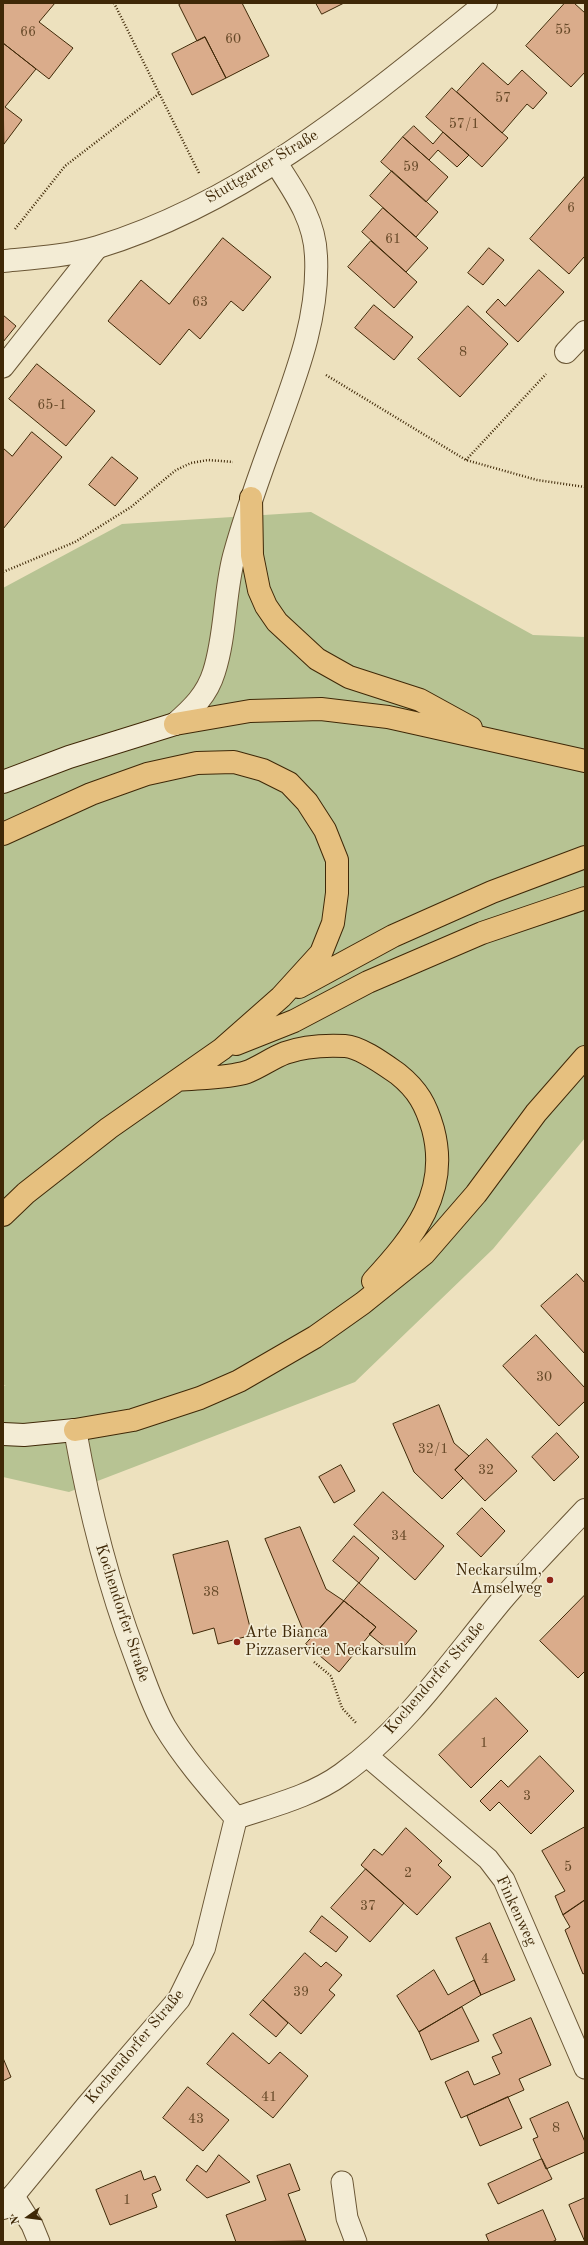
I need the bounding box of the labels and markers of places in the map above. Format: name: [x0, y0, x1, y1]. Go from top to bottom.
place label: Neckarsulm, Amselweg: [456, 1561, 542, 1599]
marker: Neckarsulm, Amselweg: [545, 1575, 555, 1585]
place label: Arte Bianca Pizzaservice Neckarsulm: [245, 1623, 417, 1661]
marker: Arte Bianca Pizzaservice Neckarsulm: [232, 1637, 242, 1647]

